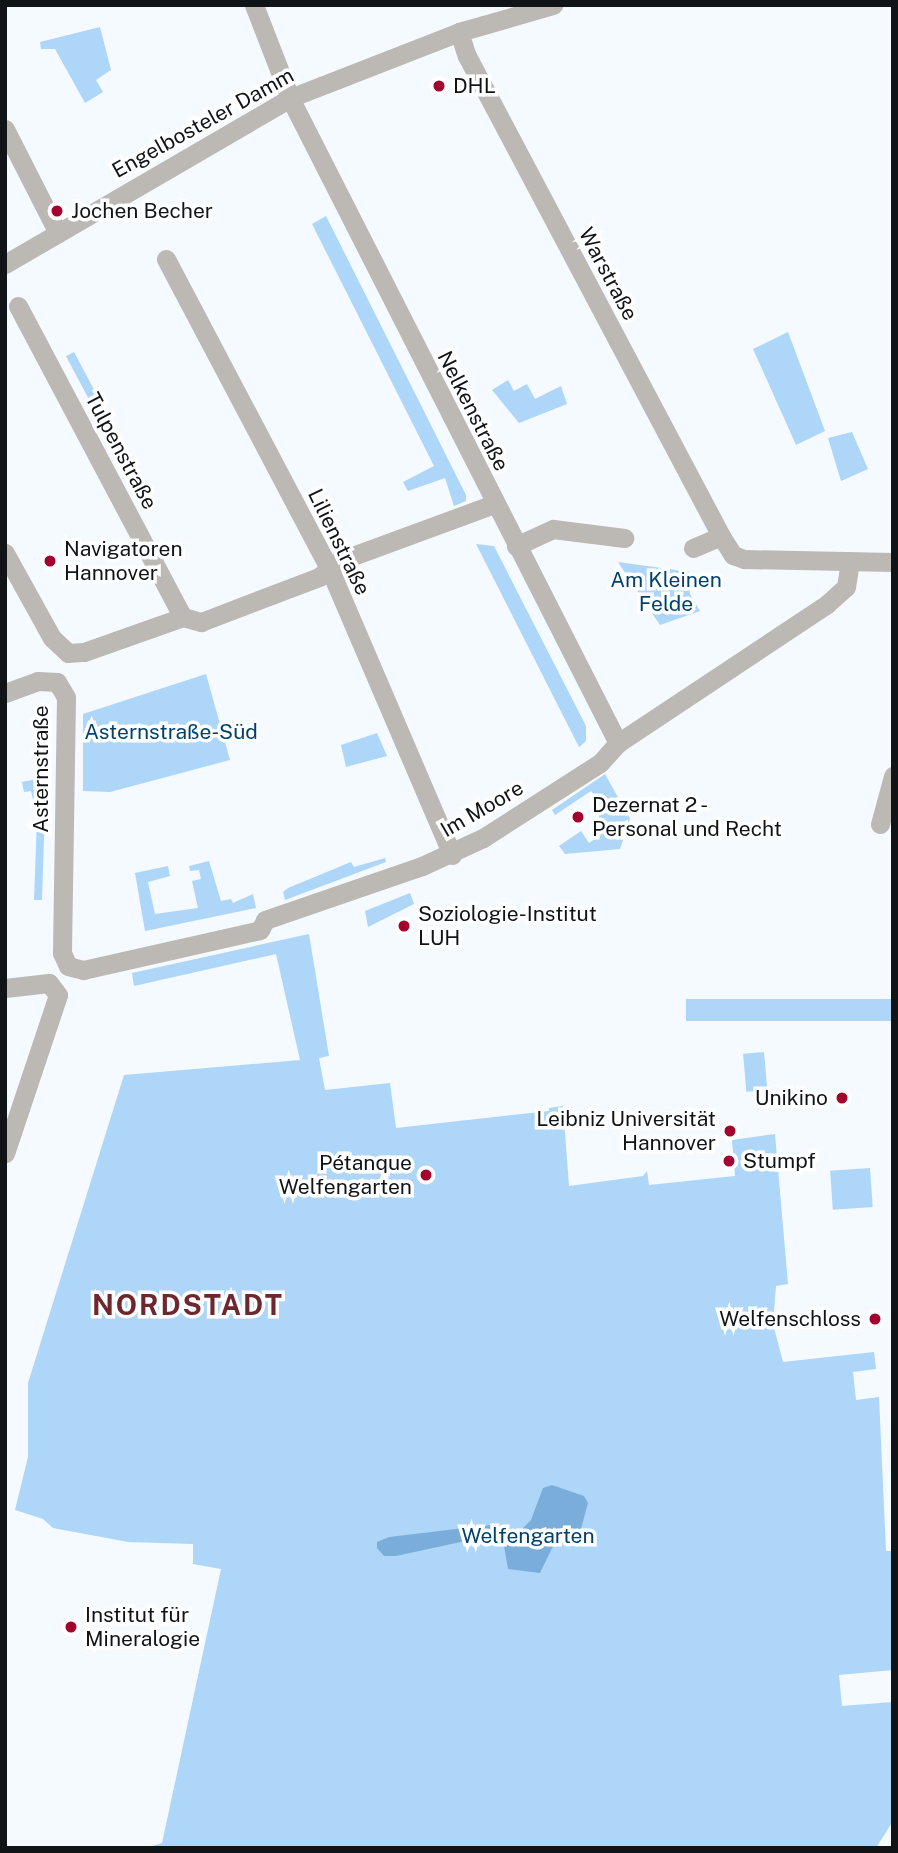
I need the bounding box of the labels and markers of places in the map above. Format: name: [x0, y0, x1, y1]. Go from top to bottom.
place label: DHL: [453, 73, 496, 99]
marker: DHL: [431, 78, 447, 94]
place label: Jochen Becher: [71, 198, 213, 224]
marker: Jochen Becher: [49, 203, 65, 219]
place label: Navigatoren Hannover: [64, 536, 183, 586]
marker: Navigatoren Hannover: [42, 553, 58, 569]
place label: Dezernat 2 - Personal und Recht: [592, 792, 782, 842]
marker: Dezernat 2 - Personal und Recht: [570, 809, 586, 825]
place label: Soziologie-Institut LUH: [418, 901, 597, 951]
marker: Soziologie-Institut LUH: [396, 918, 412, 934]
place label: Unikino: [755, 1085, 828, 1111]
marker: Unikino: [834, 1090, 850, 1106]
place label: Leibniz Universität Hannover: [536, 1106, 716, 1156]
marker: Leibniz Universität Hannover: [722, 1123, 738, 1139]
place label: Stumpf: [743, 1148, 816, 1174]
place label: Pétanque Welfengarten: [279, 1150, 412, 1200]
marker: Stumpf: [721, 1153, 737, 1169]
marker: Pétanque Welfengarten: [418, 1167, 434, 1183]
place label: Welfenschloss: [719, 1306, 861, 1332]
marker: Welfenschloss: [867, 1311, 883, 1327]
place label: Institut für Mineralogie: [85, 1602, 200, 1652]
marker: Institut für Mineralogie: [63, 1619, 79, 1635]

